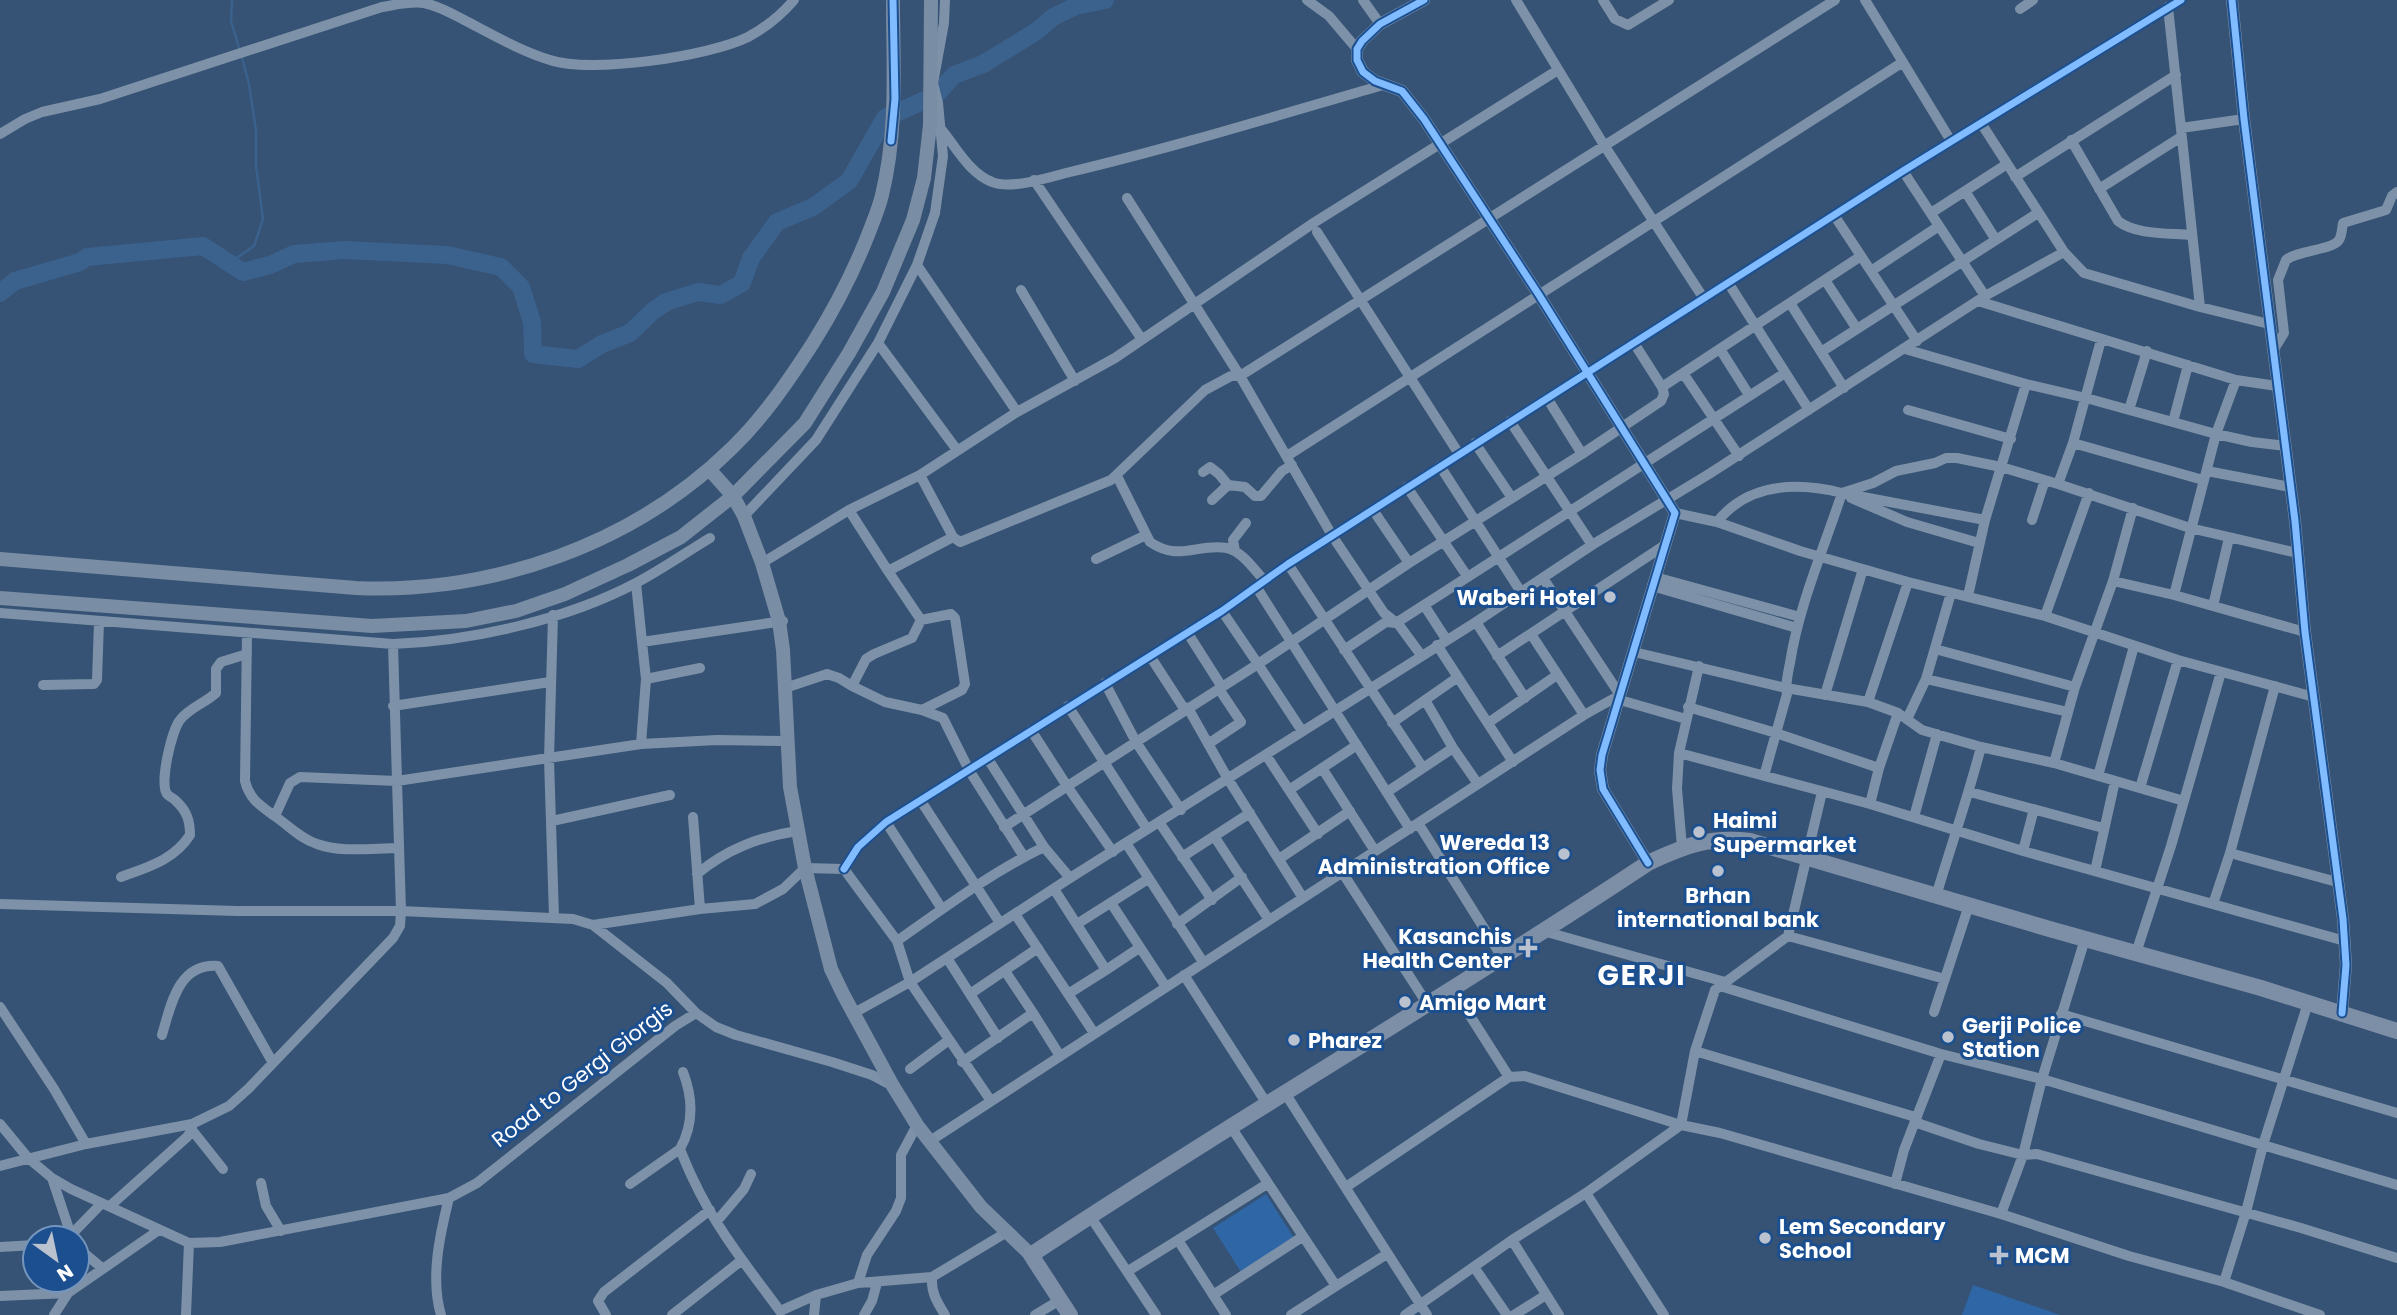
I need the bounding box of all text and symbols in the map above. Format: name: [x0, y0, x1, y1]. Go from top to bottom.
place label: Waberi Hotel: [1456, 583, 1596, 612]
marker: Waberi Hotel: [1602, 589, 1618, 605]
place label: Haimi Supermarket: [1713, 806, 1856, 859]
marker: Haimi Supermarket: [1691, 824, 1707, 840]
place label: Wereda 13 Administration Office: [1318, 828, 1550, 881]
marker: Wereda 13 Administration Office: [1556, 846, 1572, 862]
marker: Brhan international bank: [1710, 863, 1726, 879]
place label: Brhan international bank: [1617, 881, 1819, 934]
place label: Kasanchis Health Center: [1363, 922, 1512, 975]
marker: Kasanchis Health Center: [1518, 938, 1538, 958]
district label: GERJI: [1597, 956, 1687, 995]
place label: Amigo Mart: [1419, 988, 1546, 1017]
street label: Road to Gergi Giorgis: [486, 994, 678, 1154]
marker: Amigo Mart: [1397, 994, 1413, 1010]
place label: Gerji Police Station: [1962, 1011, 2081, 1064]
place label: Pharez: [1308, 1026, 1382, 1055]
marker: Gerji Police Station: [1940, 1029, 1956, 1045]
marker: Pharez: [1286, 1032, 1302, 1048]
place label: Lem Secondary School: [1779, 1212, 1946, 1265]
north arrow: [21, 1224, 91, 1294]
marker: Lem Secondary School: [1757, 1230, 1773, 1246]
place label: MCM: [2015, 1241, 2070, 1270]
marker: MCM: [1989, 1245, 2009, 1265]
text: N: [52, 1258, 78, 1288]

